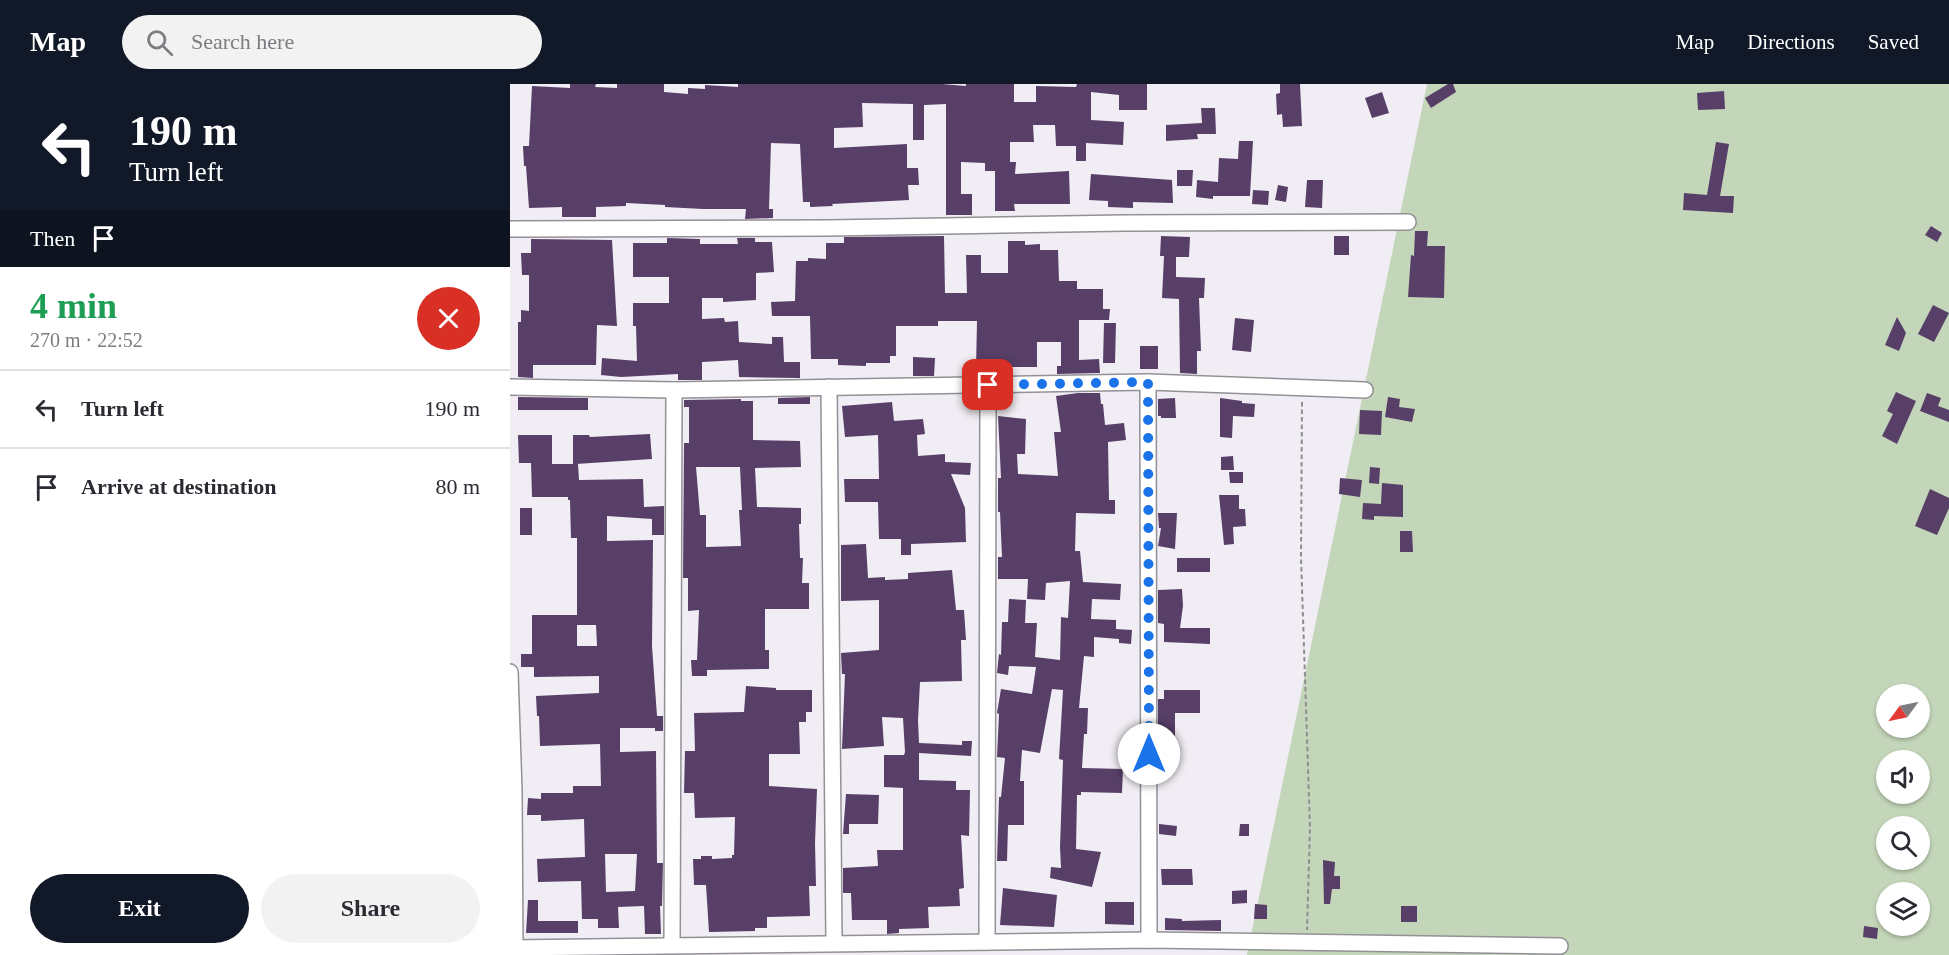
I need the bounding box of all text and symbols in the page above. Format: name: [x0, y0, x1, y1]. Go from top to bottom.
search box: [122, 15, 542, 69]
text: Map: [30, 26, 86, 57]
icon: search: [143, 26, 176, 59]
text: Search here: [191, 29, 294, 54]
text: Map: [1676, 30, 1714, 54]
text: Directions: [1747, 30, 1835, 54]
text: Saved: [1868, 30, 1919, 54]
icon: left: [30, 108, 108, 186]
text: 190 m: [129, 108, 238, 154]
text: Turn left: [129, 157, 223, 187]
icon: arrive: [87, 222, 120, 255]
text: Then: [30, 226, 75, 251]
text: 4 min: [30, 286, 117, 326]
button: close: [417, 287, 480, 350]
text: 270 m · 22:52: [30, 329, 143, 351]
pin: [962, 359, 1013, 410]
icon: arrive: [971, 368, 1004, 401]
icon: left: [30, 393, 63, 426]
text: Turn left: [81, 396, 164, 421]
text: 190 m: [424, 396, 480, 421]
icon: arrive: [30, 471, 63, 504]
text: Arrive at destination: [81, 474, 277, 499]
text: 80 m: [435, 474, 480, 499]
north arrow: [1876, 684, 1930, 738]
map controls: [1876, 684, 1930, 936]
position arrow: [1117, 722, 1181, 786]
button: sound: [1876, 750, 1930, 804]
button: search: [1876, 816, 1930, 870]
button: Exit: [30, 874, 249, 943]
button: Share: [261, 874, 480, 943]
button: layers: [1876, 882, 1930, 936]

